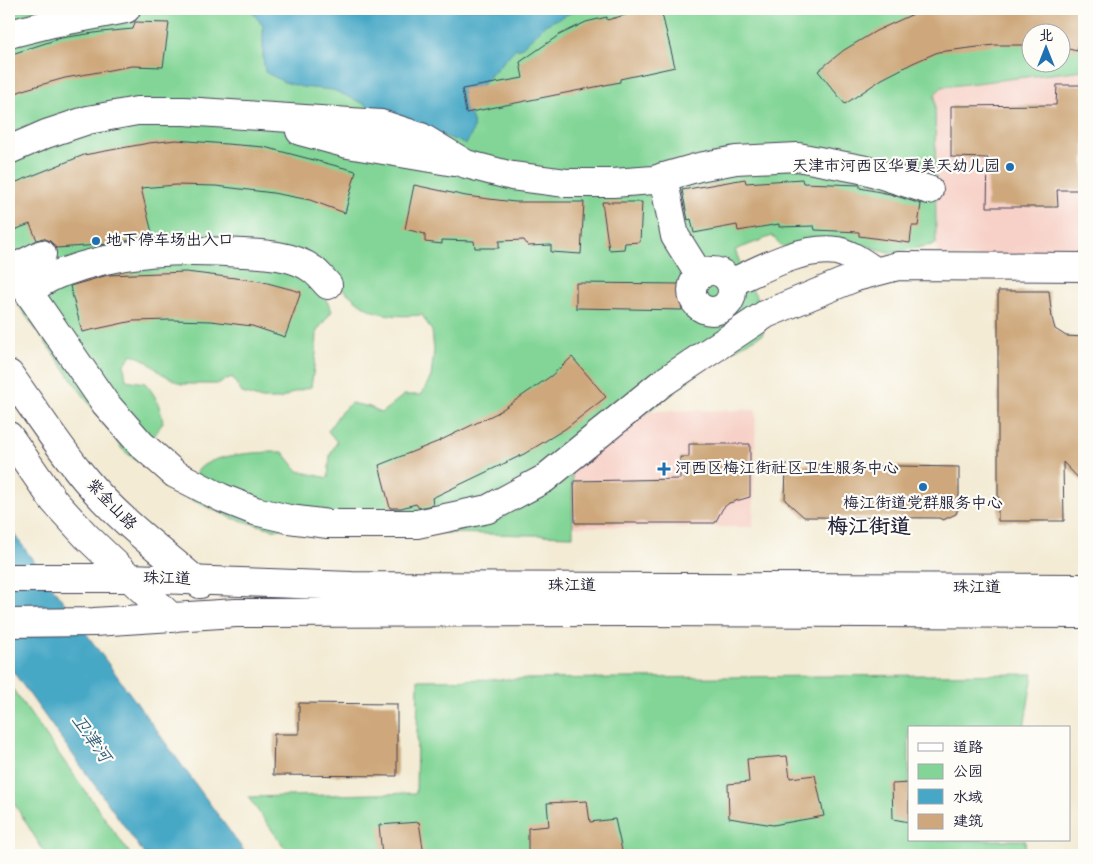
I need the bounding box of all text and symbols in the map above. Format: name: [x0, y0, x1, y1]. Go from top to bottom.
north arrow: [1020, 22, 1070, 72]
text: 北: [1039, 26, 1053, 47]
place label: 天津市河西区华夏美天幼儿园: [792, 155, 1000, 179]
marker: 天津市河西区华夏美天幼儿园: [1004, 161, 1016, 173]
place label: 地下停车场出入口: [106, 229, 234, 253]
marker: 地下停车场出入口: [90, 235, 102, 247]
place label: 河西区梅江街社区卫生服务中心: [675, 457, 899, 481]
marker: 河西区梅江街社区卫生服务中心: [657, 462, 671, 476]
street label: 紫金山路: [80, 474, 142, 536]
marker: 梅江街道党群服务中心: [917, 481, 929, 493]
place label: 梅江街道党群服务中心: [843, 492, 1003, 516]
district label: 梅江街道: [827, 513, 911, 543]
street label: 珠江道: [143, 566, 191, 592]
street label: 珠江道: [548, 574, 596, 598]
street label: 珠江道: [953, 576, 1001, 600]
water label: 卫津河: [64, 709, 118, 771]
legend: [908, 726, 1070, 842]
text: 道路: [953, 737, 983, 759]
text: 公园: [953, 761, 983, 783]
text: 水域: [953, 787, 983, 809]
text: 建筑: [953, 811, 983, 833]

